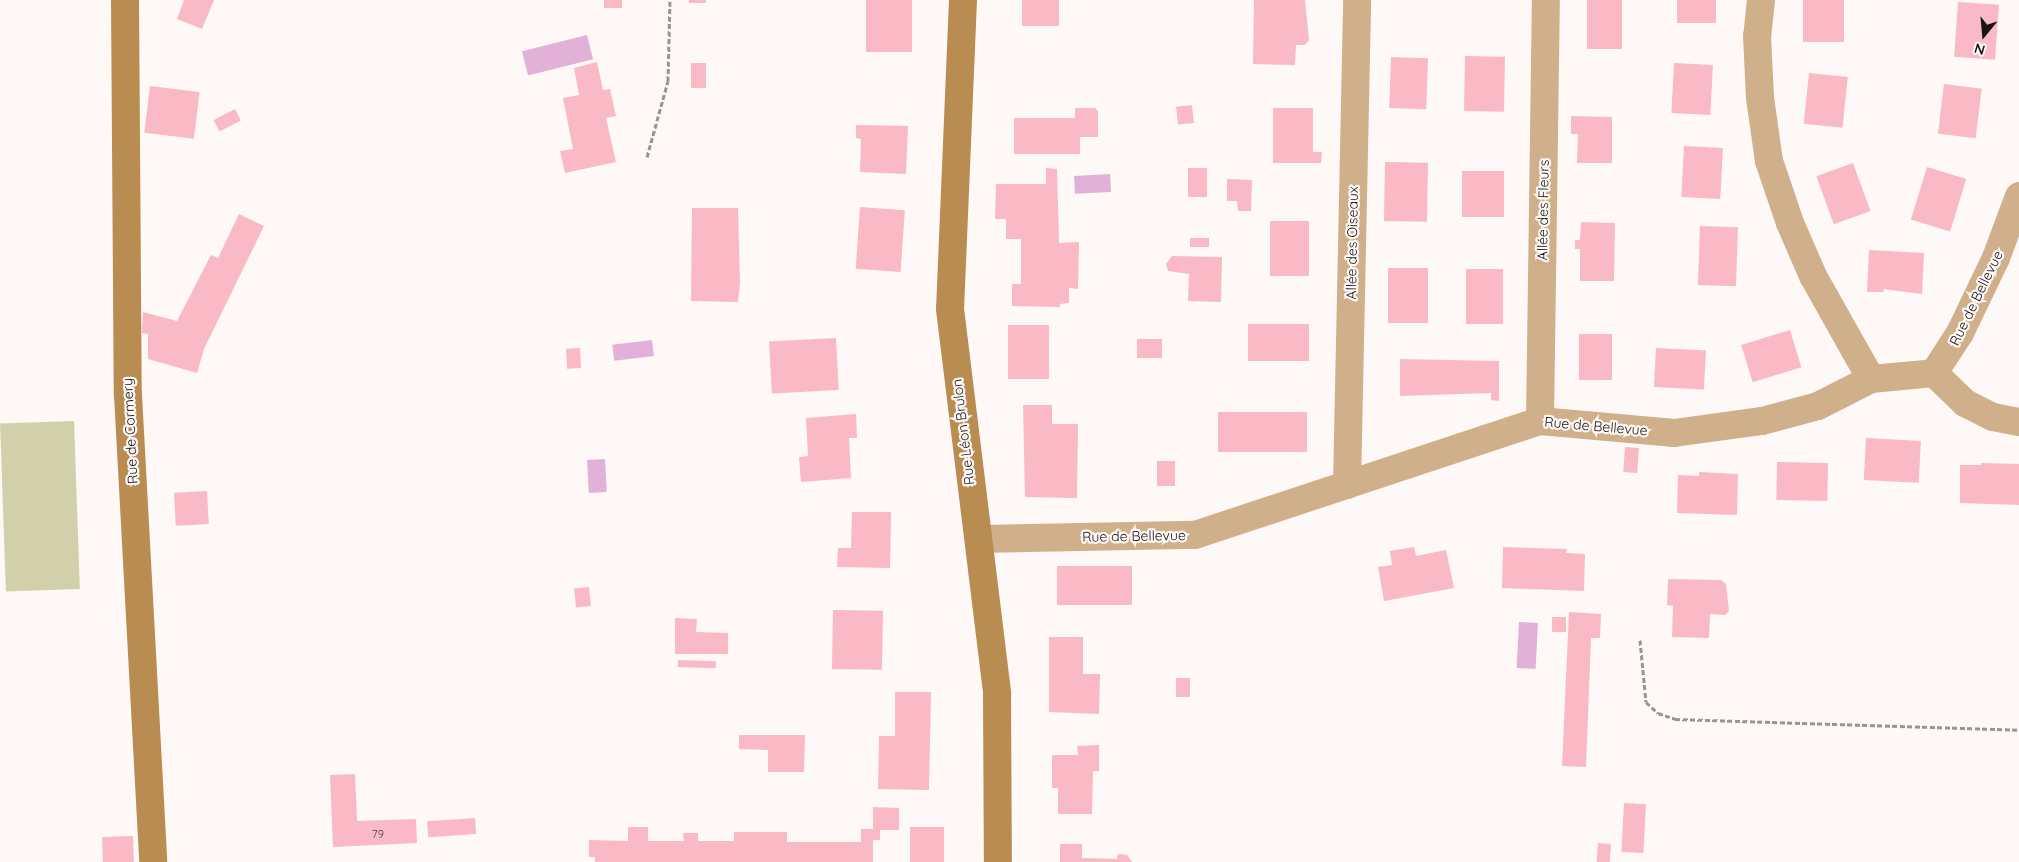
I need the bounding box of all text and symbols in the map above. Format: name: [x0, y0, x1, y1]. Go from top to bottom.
north arrow: [1959, 10, 2009, 60]
text: N: [1972, 39, 1987, 59]
street label: Allée des Fleurs: [1534, 160, 1552, 260]
street label: Allée des Oiseaux: [1343, 186, 1361, 300]
street label: Rue de Bellevue: [1946, 248, 2006, 348]
street label: Rue de Cormery: [119, 378, 141, 484]
street label: Rue Léon Brulon: [948, 378, 978, 486]
street label: Rue de Bellevue: [1544, 413, 1648, 439]
street label: Rue de Bellevue: [1082, 527, 1186, 545]
house number: 79: [372, 827, 384, 841]

